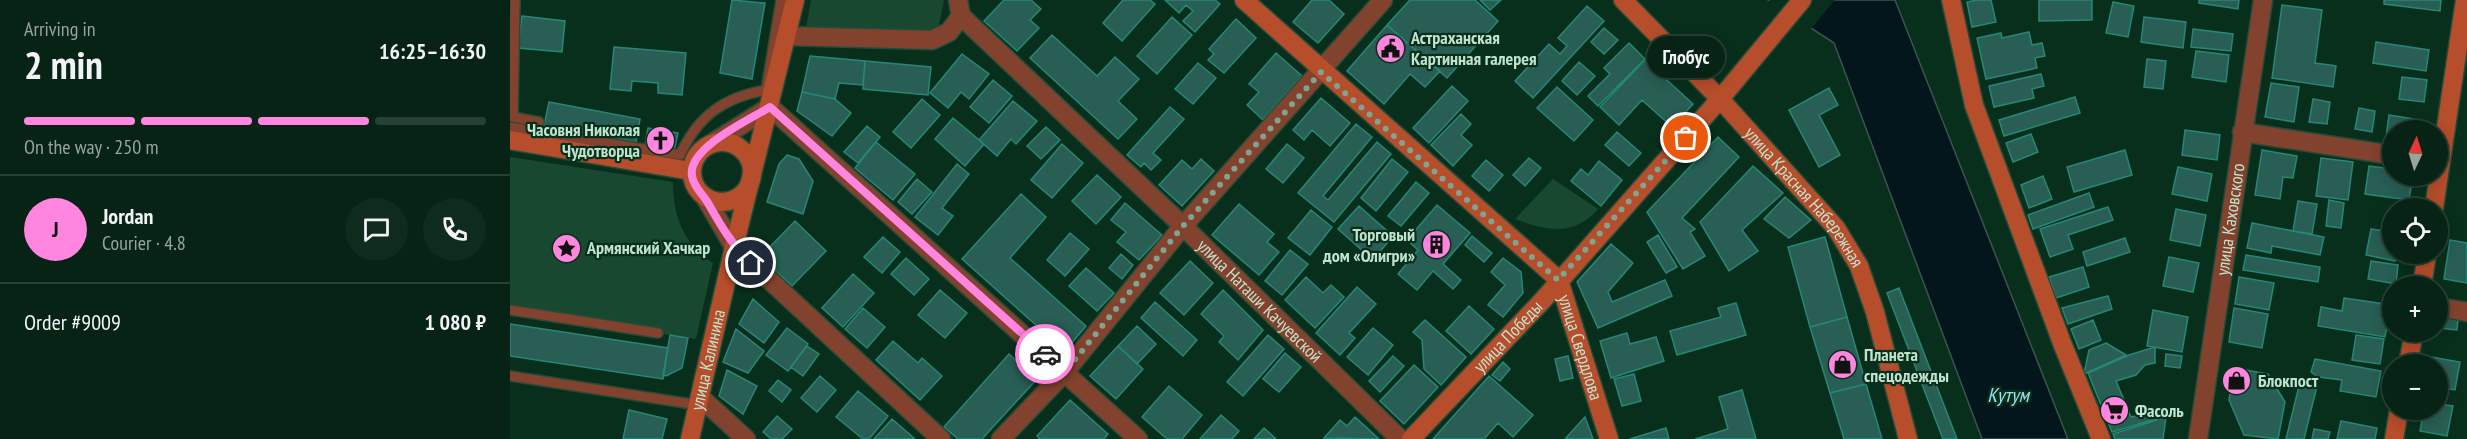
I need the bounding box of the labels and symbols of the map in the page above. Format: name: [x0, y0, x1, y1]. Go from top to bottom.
place label: Астраханская Картинная галерея: [1410, 26, 1537, 70]
public building icon: Астраханская Картинная галерея: [1374, 32, 1406, 64]
callout: Глобус: [1647, 36, 1725, 78]
pin: [1660, 112, 1711, 163]
place label: Часовня Николая Чудотворца: [527, 118, 640, 162]
north arrow: [2382, 120, 2448, 186]
street label: улица Красная Набережная: [1740, 122, 1869, 271]
church icon: Часовня Николая Чудотворца: [645, 124, 677, 156]
street label: улица Каховского: [2210, 162, 2250, 277]
place label: Торговый дом «Олигри»: [1322, 223, 1415, 267]
building icon: Торговый дом «Олигри»: [1420, 229, 1452, 261]
place icon: Армянский Хачкар: [550, 232, 582, 264]
street label: улица Наташи Качуевской: [1192, 234, 1327, 367]
place label: Армянский Хачкар: [586, 236, 710, 259]
pin: [725, 237, 776, 288]
street label: улица Свердлова: [1553, 292, 1608, 403]
street label: улица Победы: [1468, 296, 1547, 377]
street label: улица Калинина: [685, 307, 730, 413]
courier: [1015, 324, 1075, 384]
place label: Планета спецодежды: [1864, 343, 1949, 387]
shop icon: Планета спецодежды: [1827, 349, 1859, 381]
shop icon: Блокпост: [2221, 365, 2253, 397]
place label: Блокпост: [2258, 369, 2319, 392]
water label: Кутум: [1987, 382, 2030, 408]
supermarket icon: Фасоль: [2098, 395, 2130, 427]
place label: Фасоль: [2135, 399, 2184, 422]

